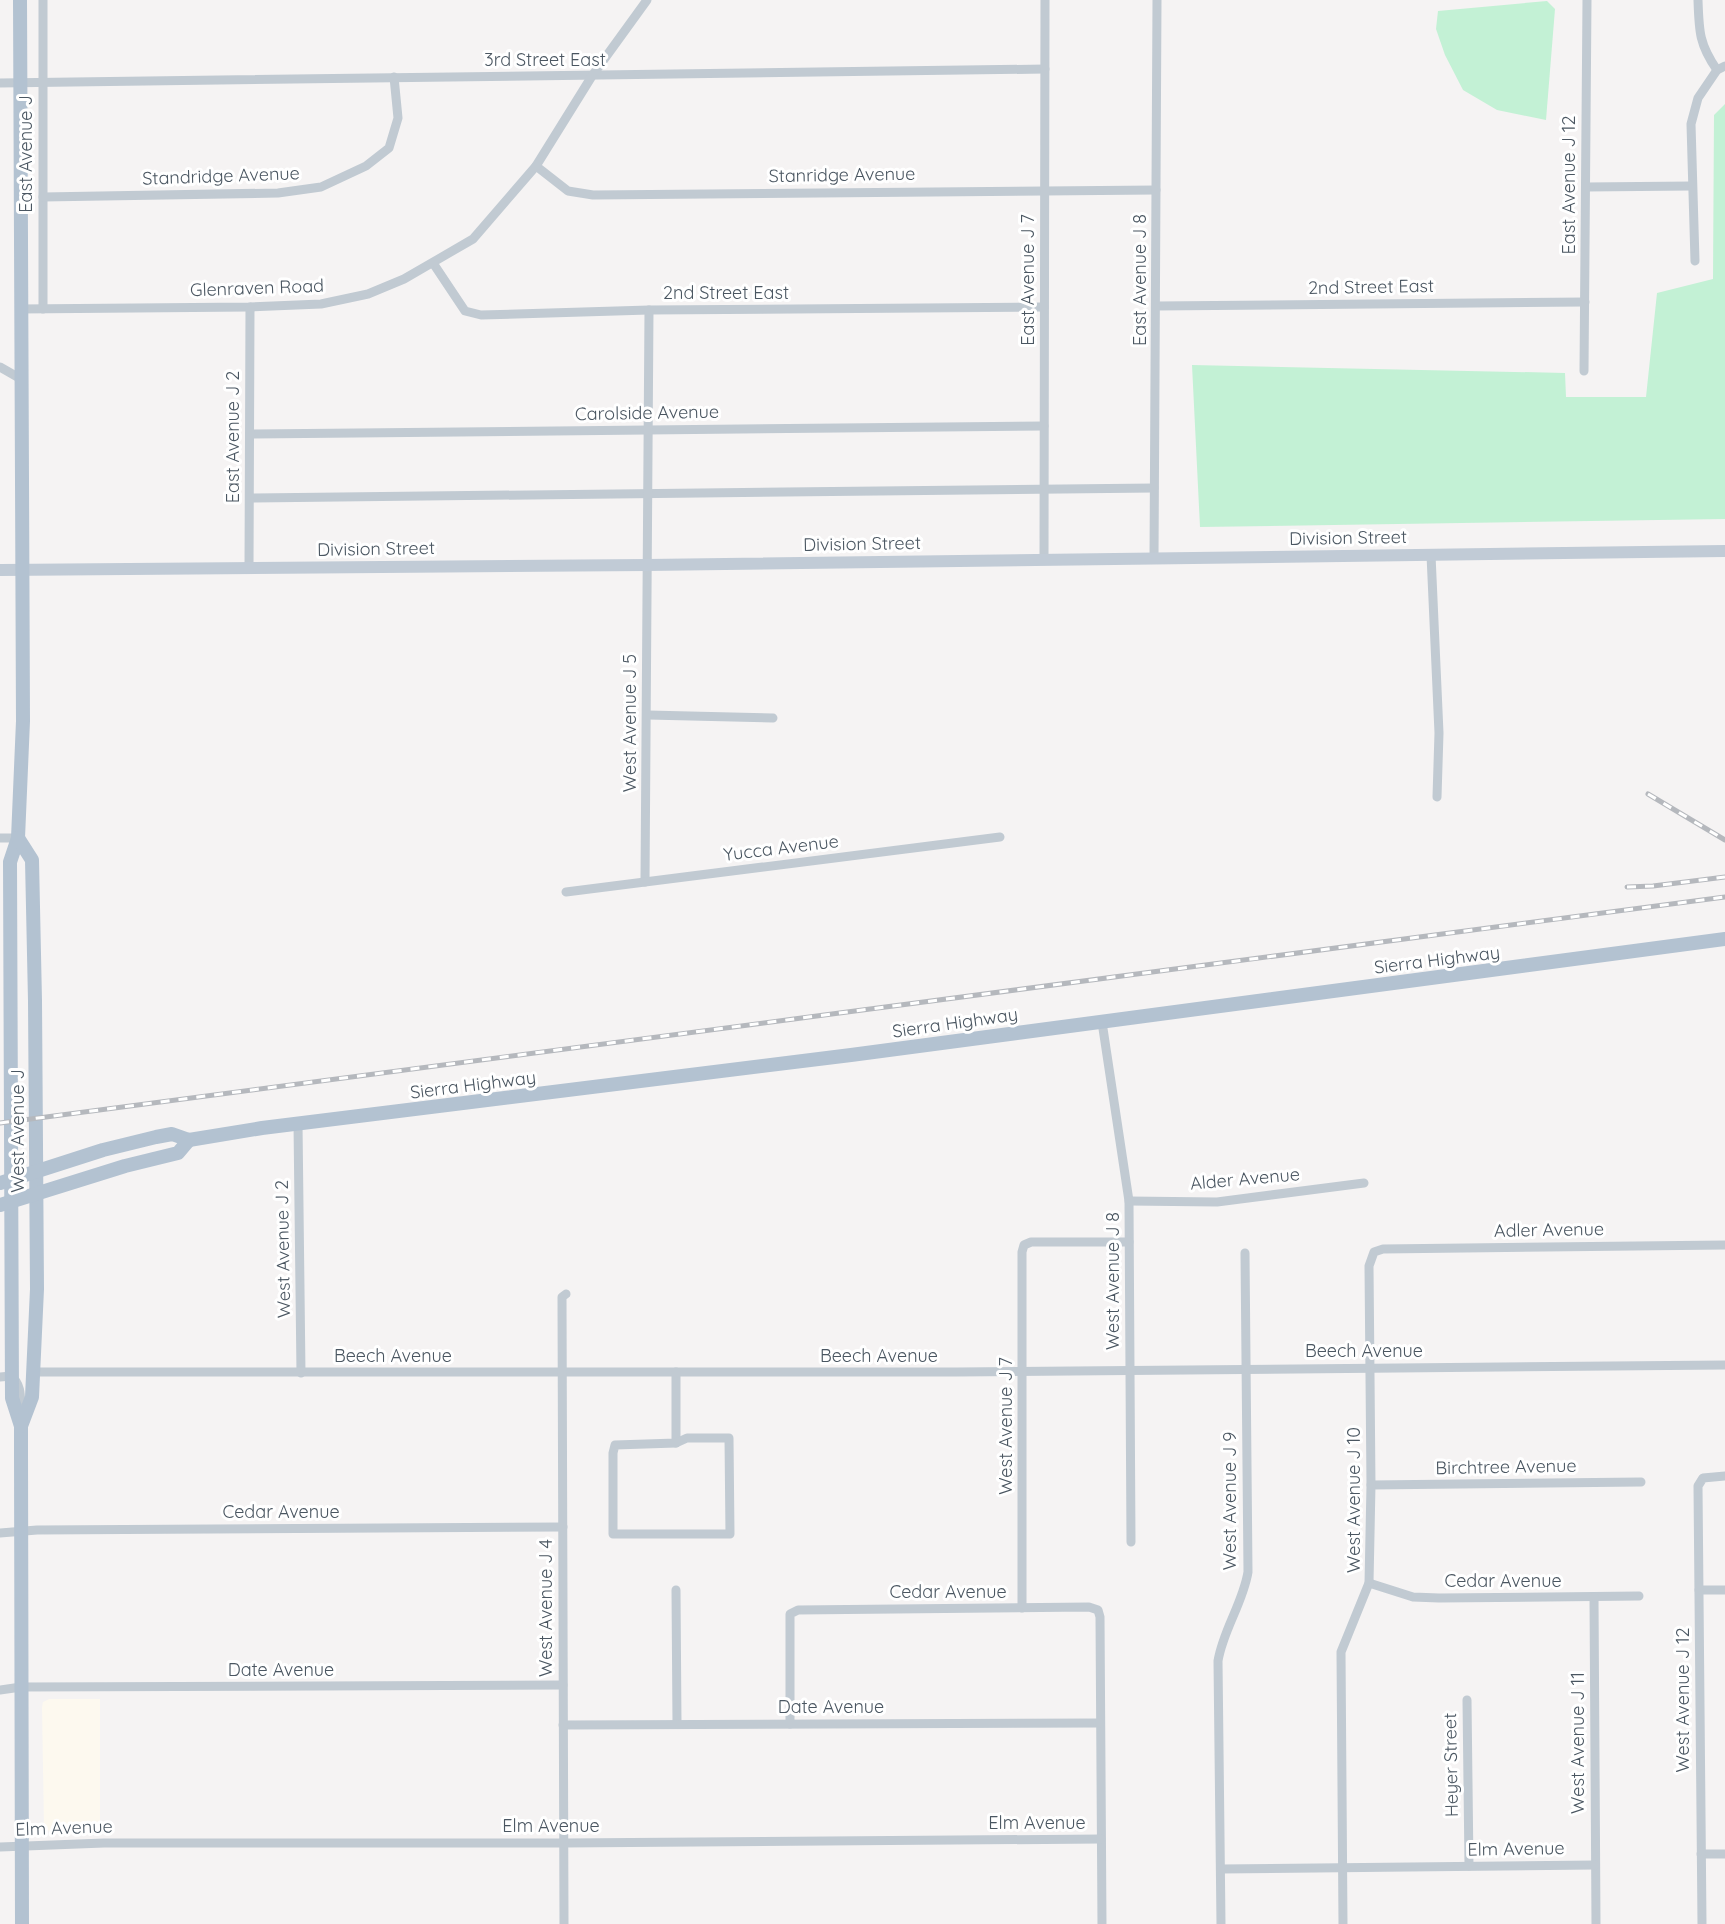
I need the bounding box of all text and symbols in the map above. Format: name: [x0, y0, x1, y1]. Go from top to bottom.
street label: 3rd Street East: [484, 48, 606, 71]
street label: East Avenue J: [14, 95, 37, 213]
street label: East Avenue J 12: [1557, 116, 1580, 254]
street label: Standridge Avenue: [142, 161, 300, 190]
street label: Stanridge Avenue: [768, 162, 916, 187]
street label: East Avenue J 7: [1016, 214, 1039, 346]
street label: East Avenue J 8: [1128, 214, 1151, 346]
street label: Glenraven Road: [190, 274, 324, 301]
street label: 2nd Street East: [1308, 274, 1434, 299]
street label: 2nd Street East: [663, 281, 789, 304]
street label: East Avenue J 2: [221, 371, 244, 503]
street label: Carolside Avenue: [575, 400, 719, 425]
street label: Division Street: [1289, 525, 1407, 550]
street label: Division Street: [803, 531, 921, 556]
street label: Division Street: [317, 536, 435, 561]
street label: West Avenue J 5: [618, 654, 641, 792]
street label: Yucca Avenue: [722, 829, 840, 866]
street label: Sierra Highway: [1373, 940, 1501, 979]
street label: Sierra Highway: [891, 1002, 1019, 1043]
street label: Sierra Highway: [409, 1065, 537, 1104]
street label: West Avenue J: [6, 1069, 29, 1193]
street label: Alder Avenue: [1189, 1162, 1301, 1195]
street label: West Avenue J 2: [270, 1180, 295, 1318]
street label: West Avenue J 8: [1101, 1212, 1124, 1350]
street label: Adler Avenue: [1494, 1217, 1604, 1242]
street label: Beech Avenue: [1305, 1339, 1423, 1362]
street label: Beech Avenue: [334, 1344, 452, 1367]
street label: Beech Avenue: [820, 1344, 938, 1367]
street label: West Avenue J 7: [994, 1357, 1017, 1495]
street label: West Avenue J 10: [1342, 1427, 1365, 1573]
street label: West Avenue J 9: [1218, 1432, 1241, 1570]
street label: Birchtree Avenue: [1435, 1454, 1577, 1479]
street label: Cedar Avenue: [222, 1500, 340, 1523]
street label: West Avenue J 4: [534, 1539, 557, 1677]
street label: Cedar Avenue: [1444, 1569, 1562, 1592]
street label: Cedar Avenue: [889, 1580, 1007, 1603]
street label: West Avenue J 12: [1671, 1627, 1694, 1773]
street label: Date Avenue: [228, 1658, 334, 1681]
street label: West Avenue J 11: [1566, 1672, 1589, 1814]
street label: Date Avenue: [778, 1695, 884, 1718]
street label: Heyer Street: [1438, 1713, 1463, 1817]
street label: Elm Avenue: [988, 1811, 1086, 1834]
street label: Elm Avenue: [15, 1814, 113, 1841]
street label: Elm Avenue: [502, 1814, 600, 1837]
street label: Elm Avenue: [1467, 1836, 1565, 1861]

